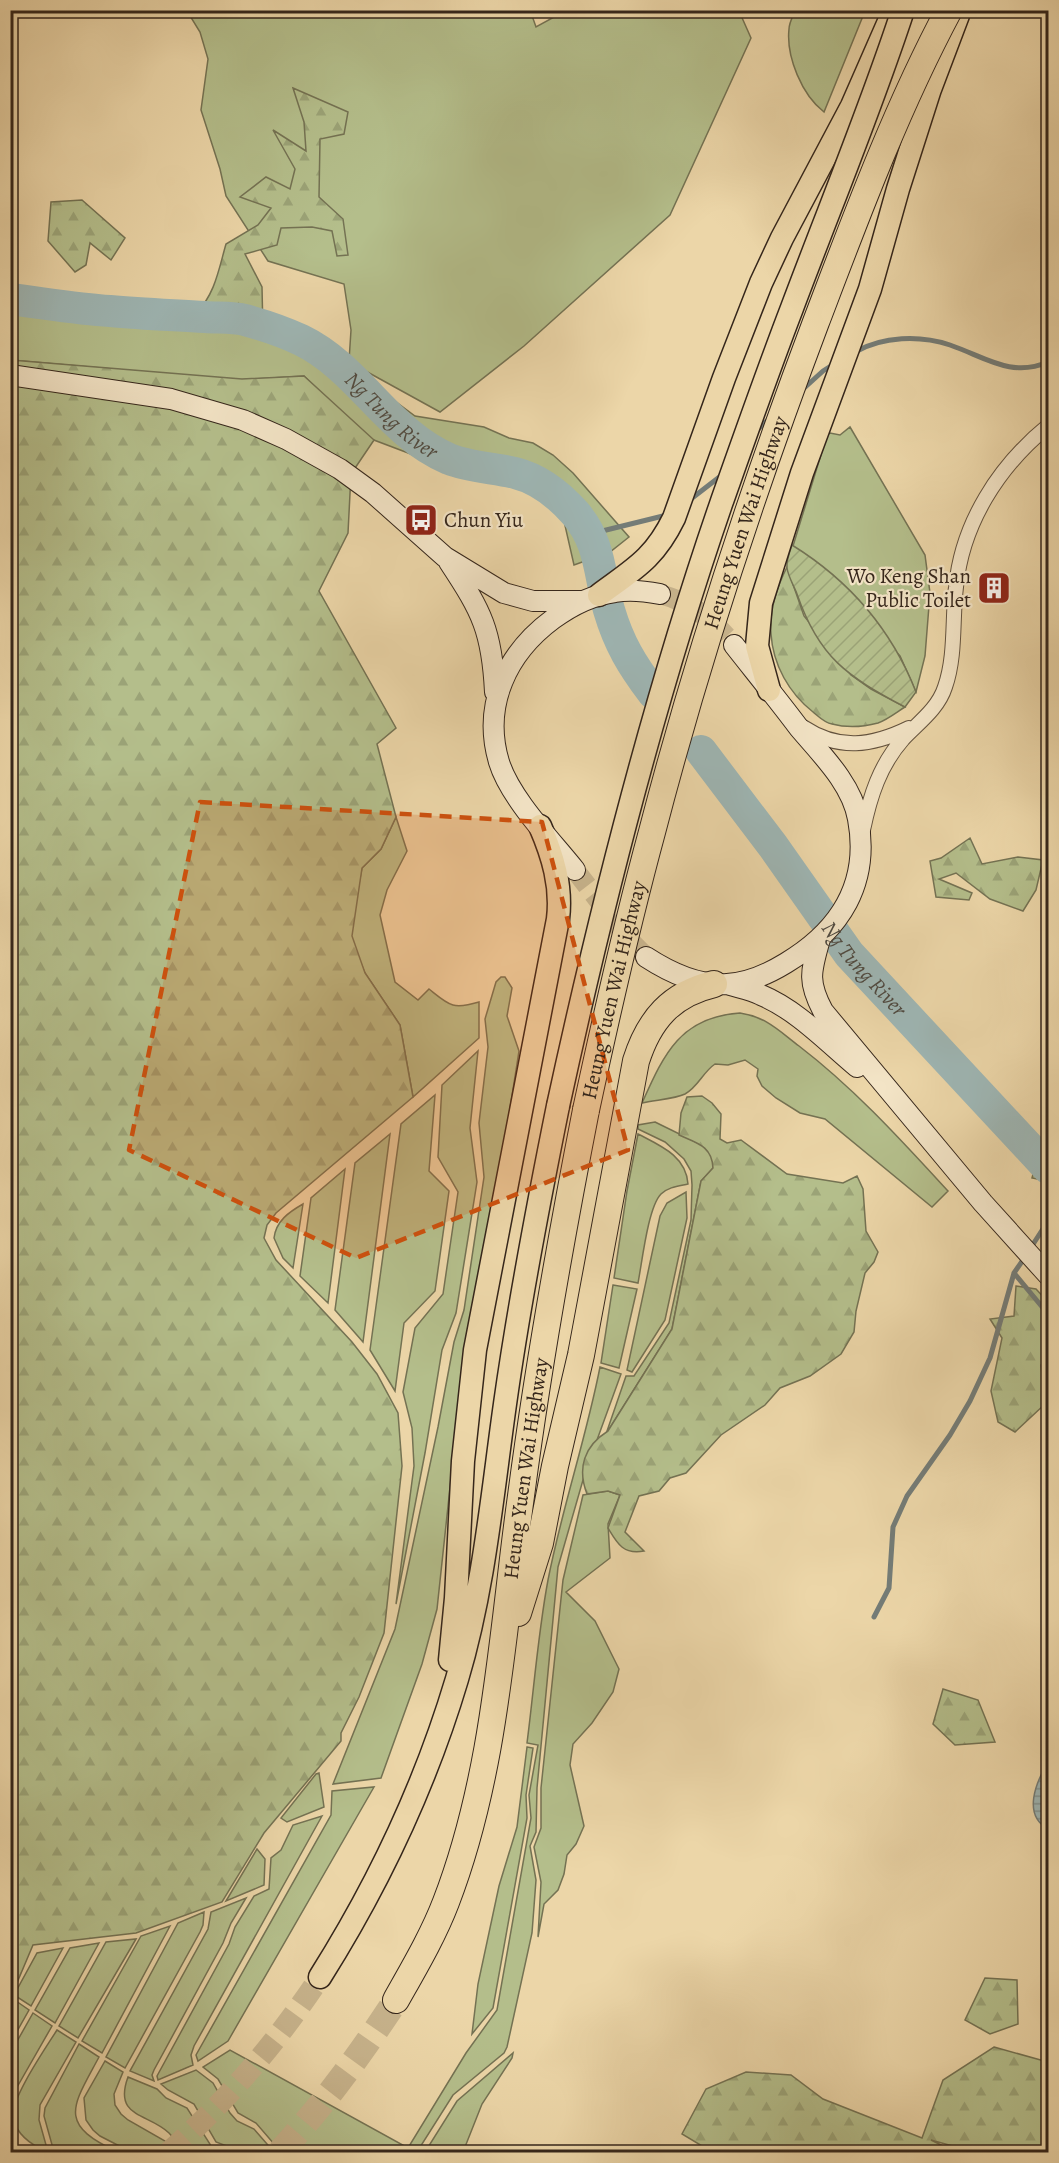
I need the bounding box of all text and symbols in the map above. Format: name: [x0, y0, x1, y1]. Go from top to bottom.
water label: Ng Tung River: [338, 365, 444, 467]
street label: Heung Yuen Wai Highway: [697, 411, 795, 633]
bus stop icon: Chun Yiu: [403, 502, 439, 538]
place label: Chun Yiu: [444, 506, 524, 534]
place label: Wo Keng Shan Public Toilet: [846, 562, 971, 614]
building icon: Wo Keng Shan Public Toilet: [976, 570, 1012, 606]
street label: Heung Yuen Wai Highway: [575, 877, 653, 1102]
water label: Ng Tung River: [814, 915, 914, 1024]
street label: Heung Yuen Wai Highway: [497, 1355, 555, 1581]

